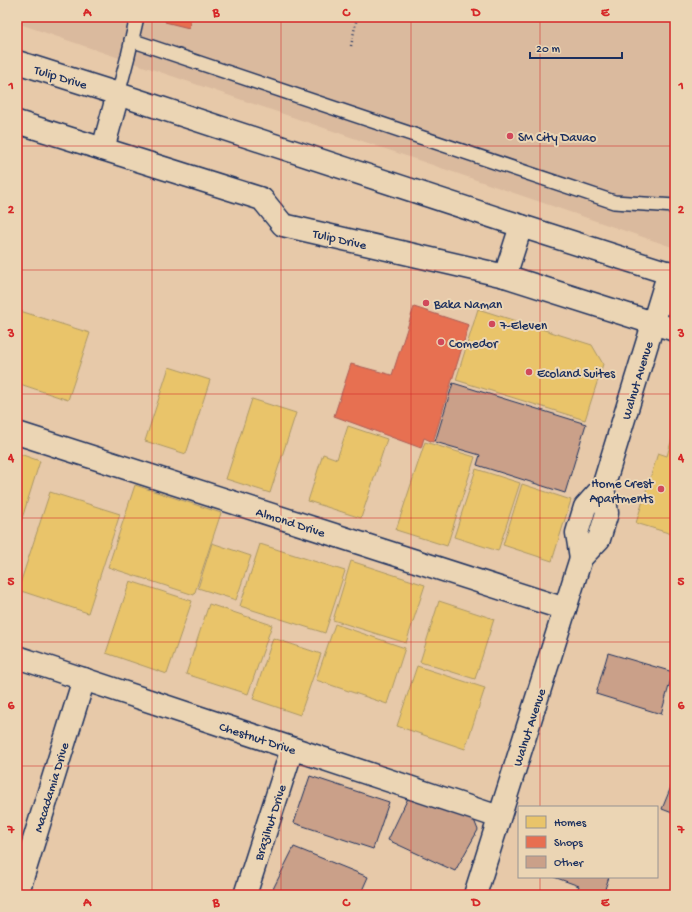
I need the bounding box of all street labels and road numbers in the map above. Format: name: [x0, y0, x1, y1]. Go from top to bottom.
street label: Tulip Drive: [31, 63, 89, 94]
street label: Tulip Drive: [310, 227, 368, 254]
street label: Walnut Avenue: [619, 340, 657, 422]
street label: Almond Drive: [254, 505, 327, 542]
street label: Walnut Avenue: [511, 687, 550, 769]
street label: Chestnut Drive: [217, 720, 298, 759]
street label: Macadamia Drive: [32, 741, 73, 835]
street label: Brazilnut Drive: [252, 783, 291, 864]

